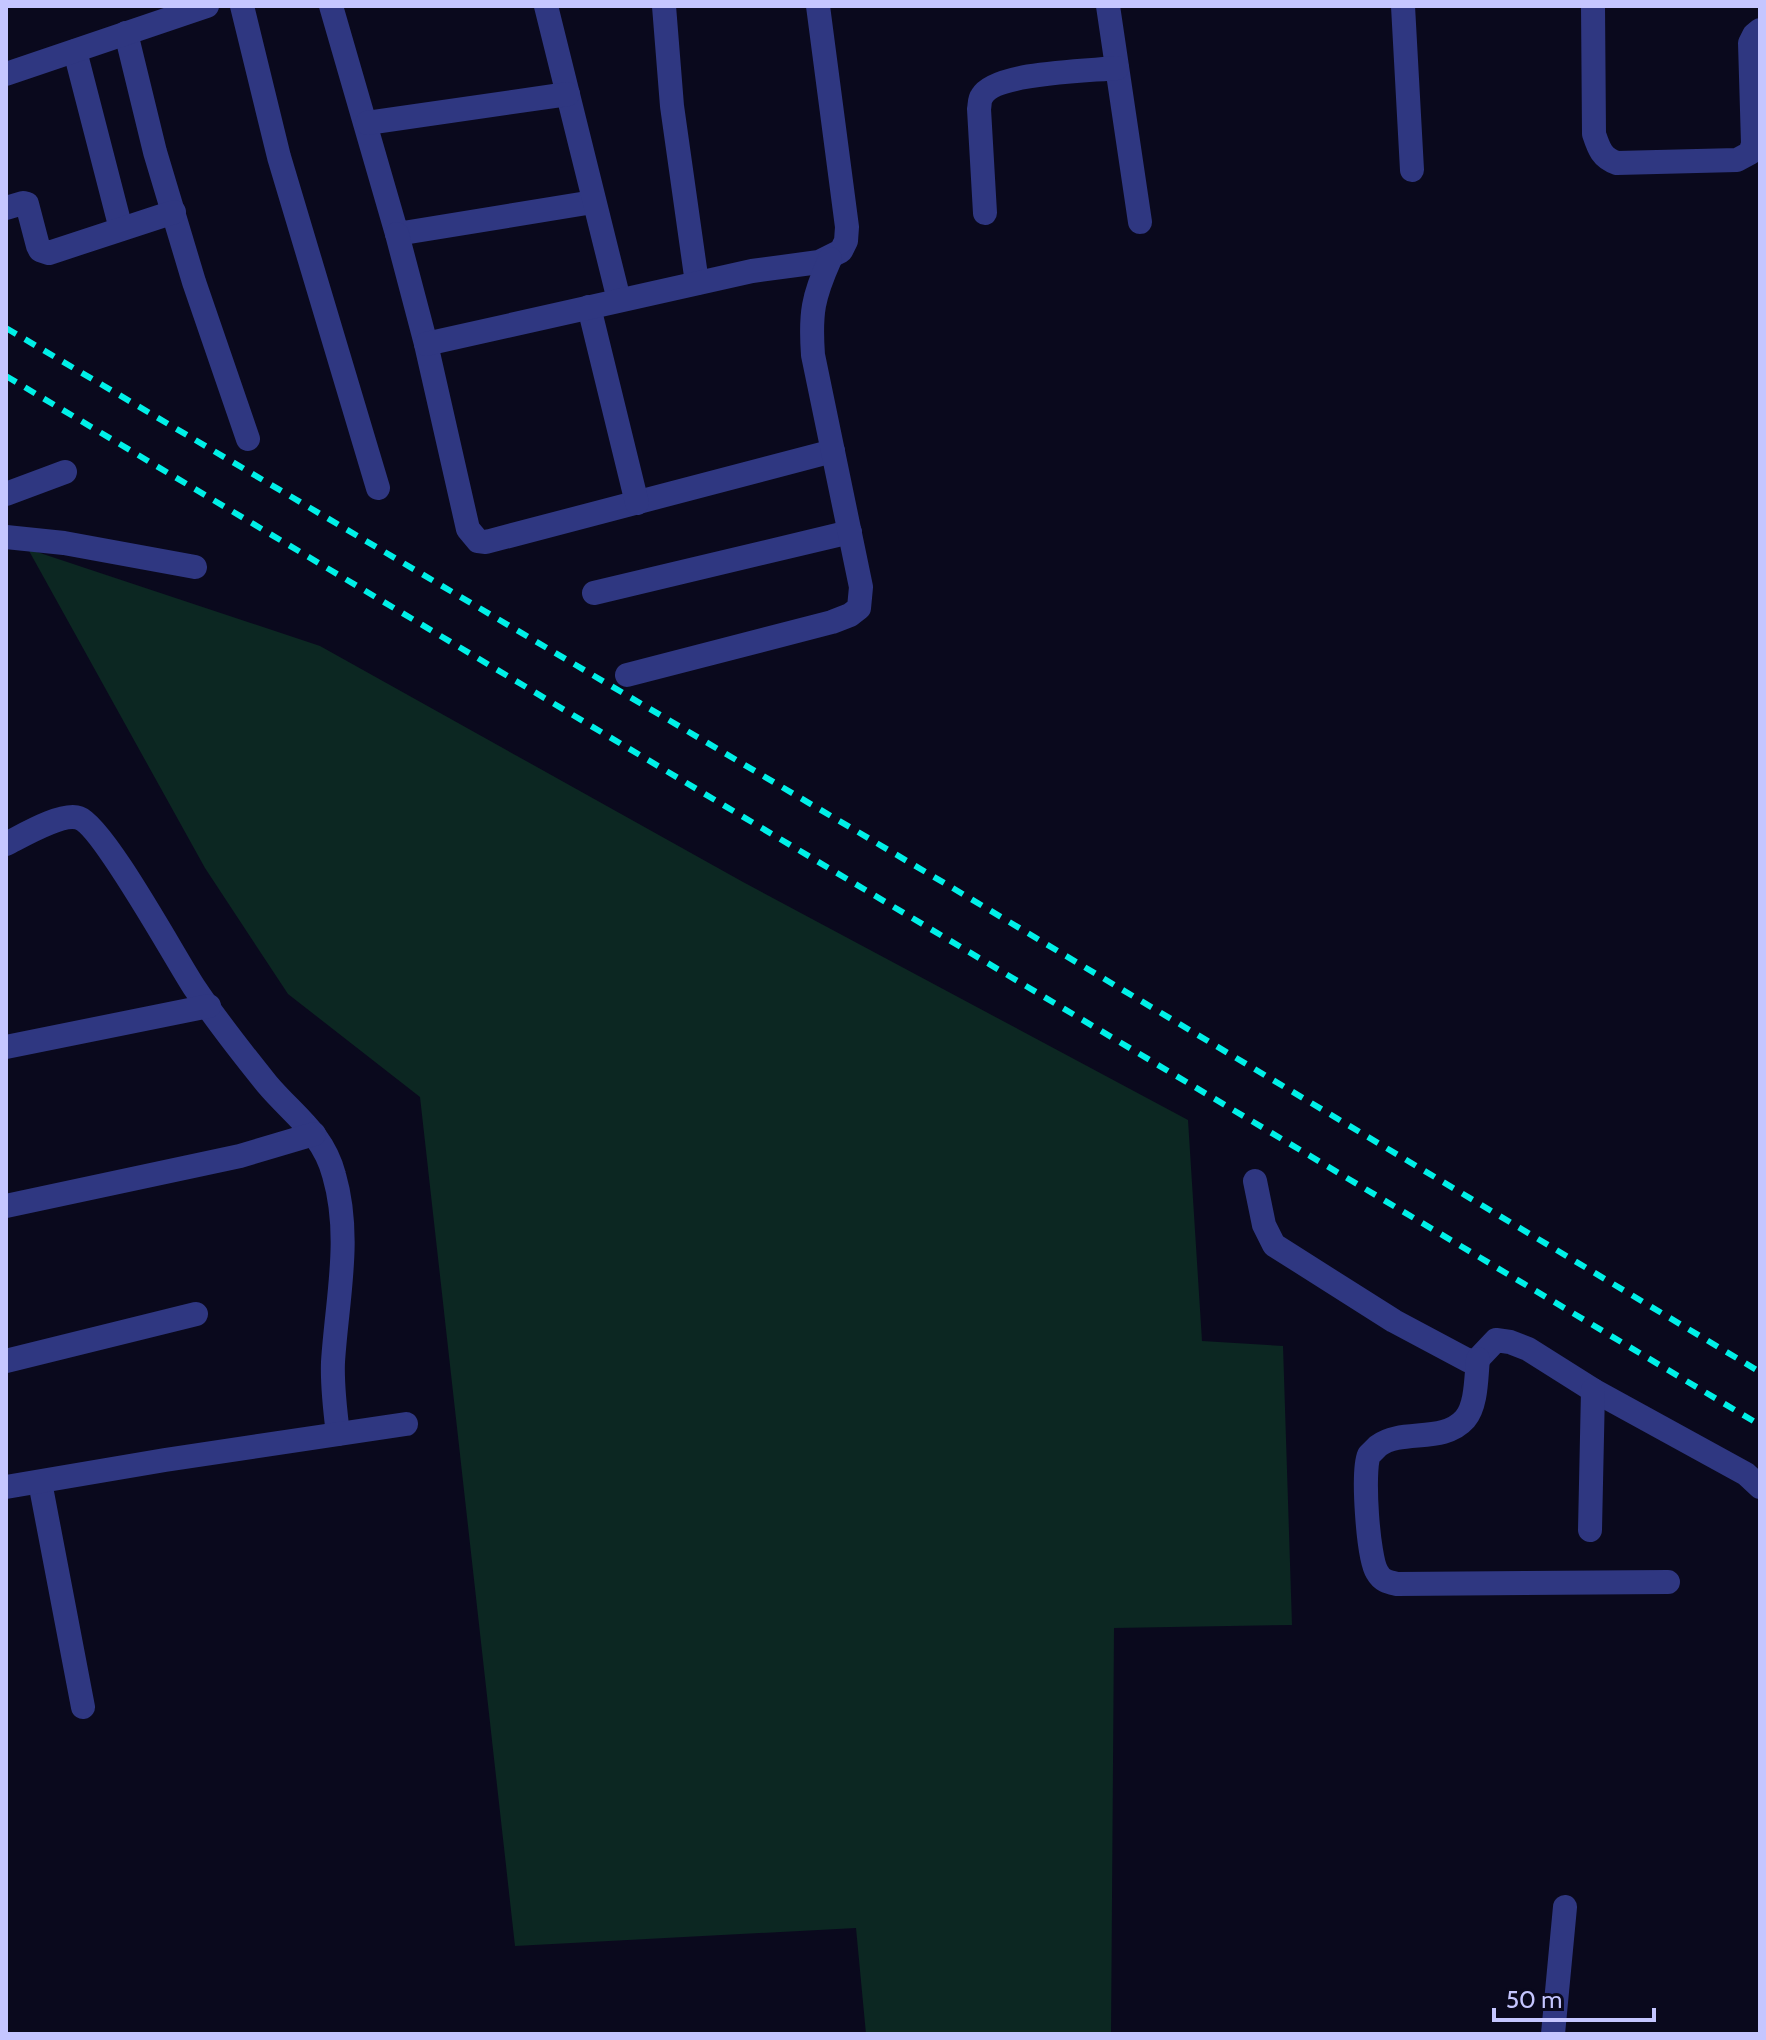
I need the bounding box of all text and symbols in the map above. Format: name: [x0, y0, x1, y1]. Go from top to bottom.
scale bar: [1494, 1972, 1654, 2022]
text: 50 m: [1506, 1985, 1562, 2014]

